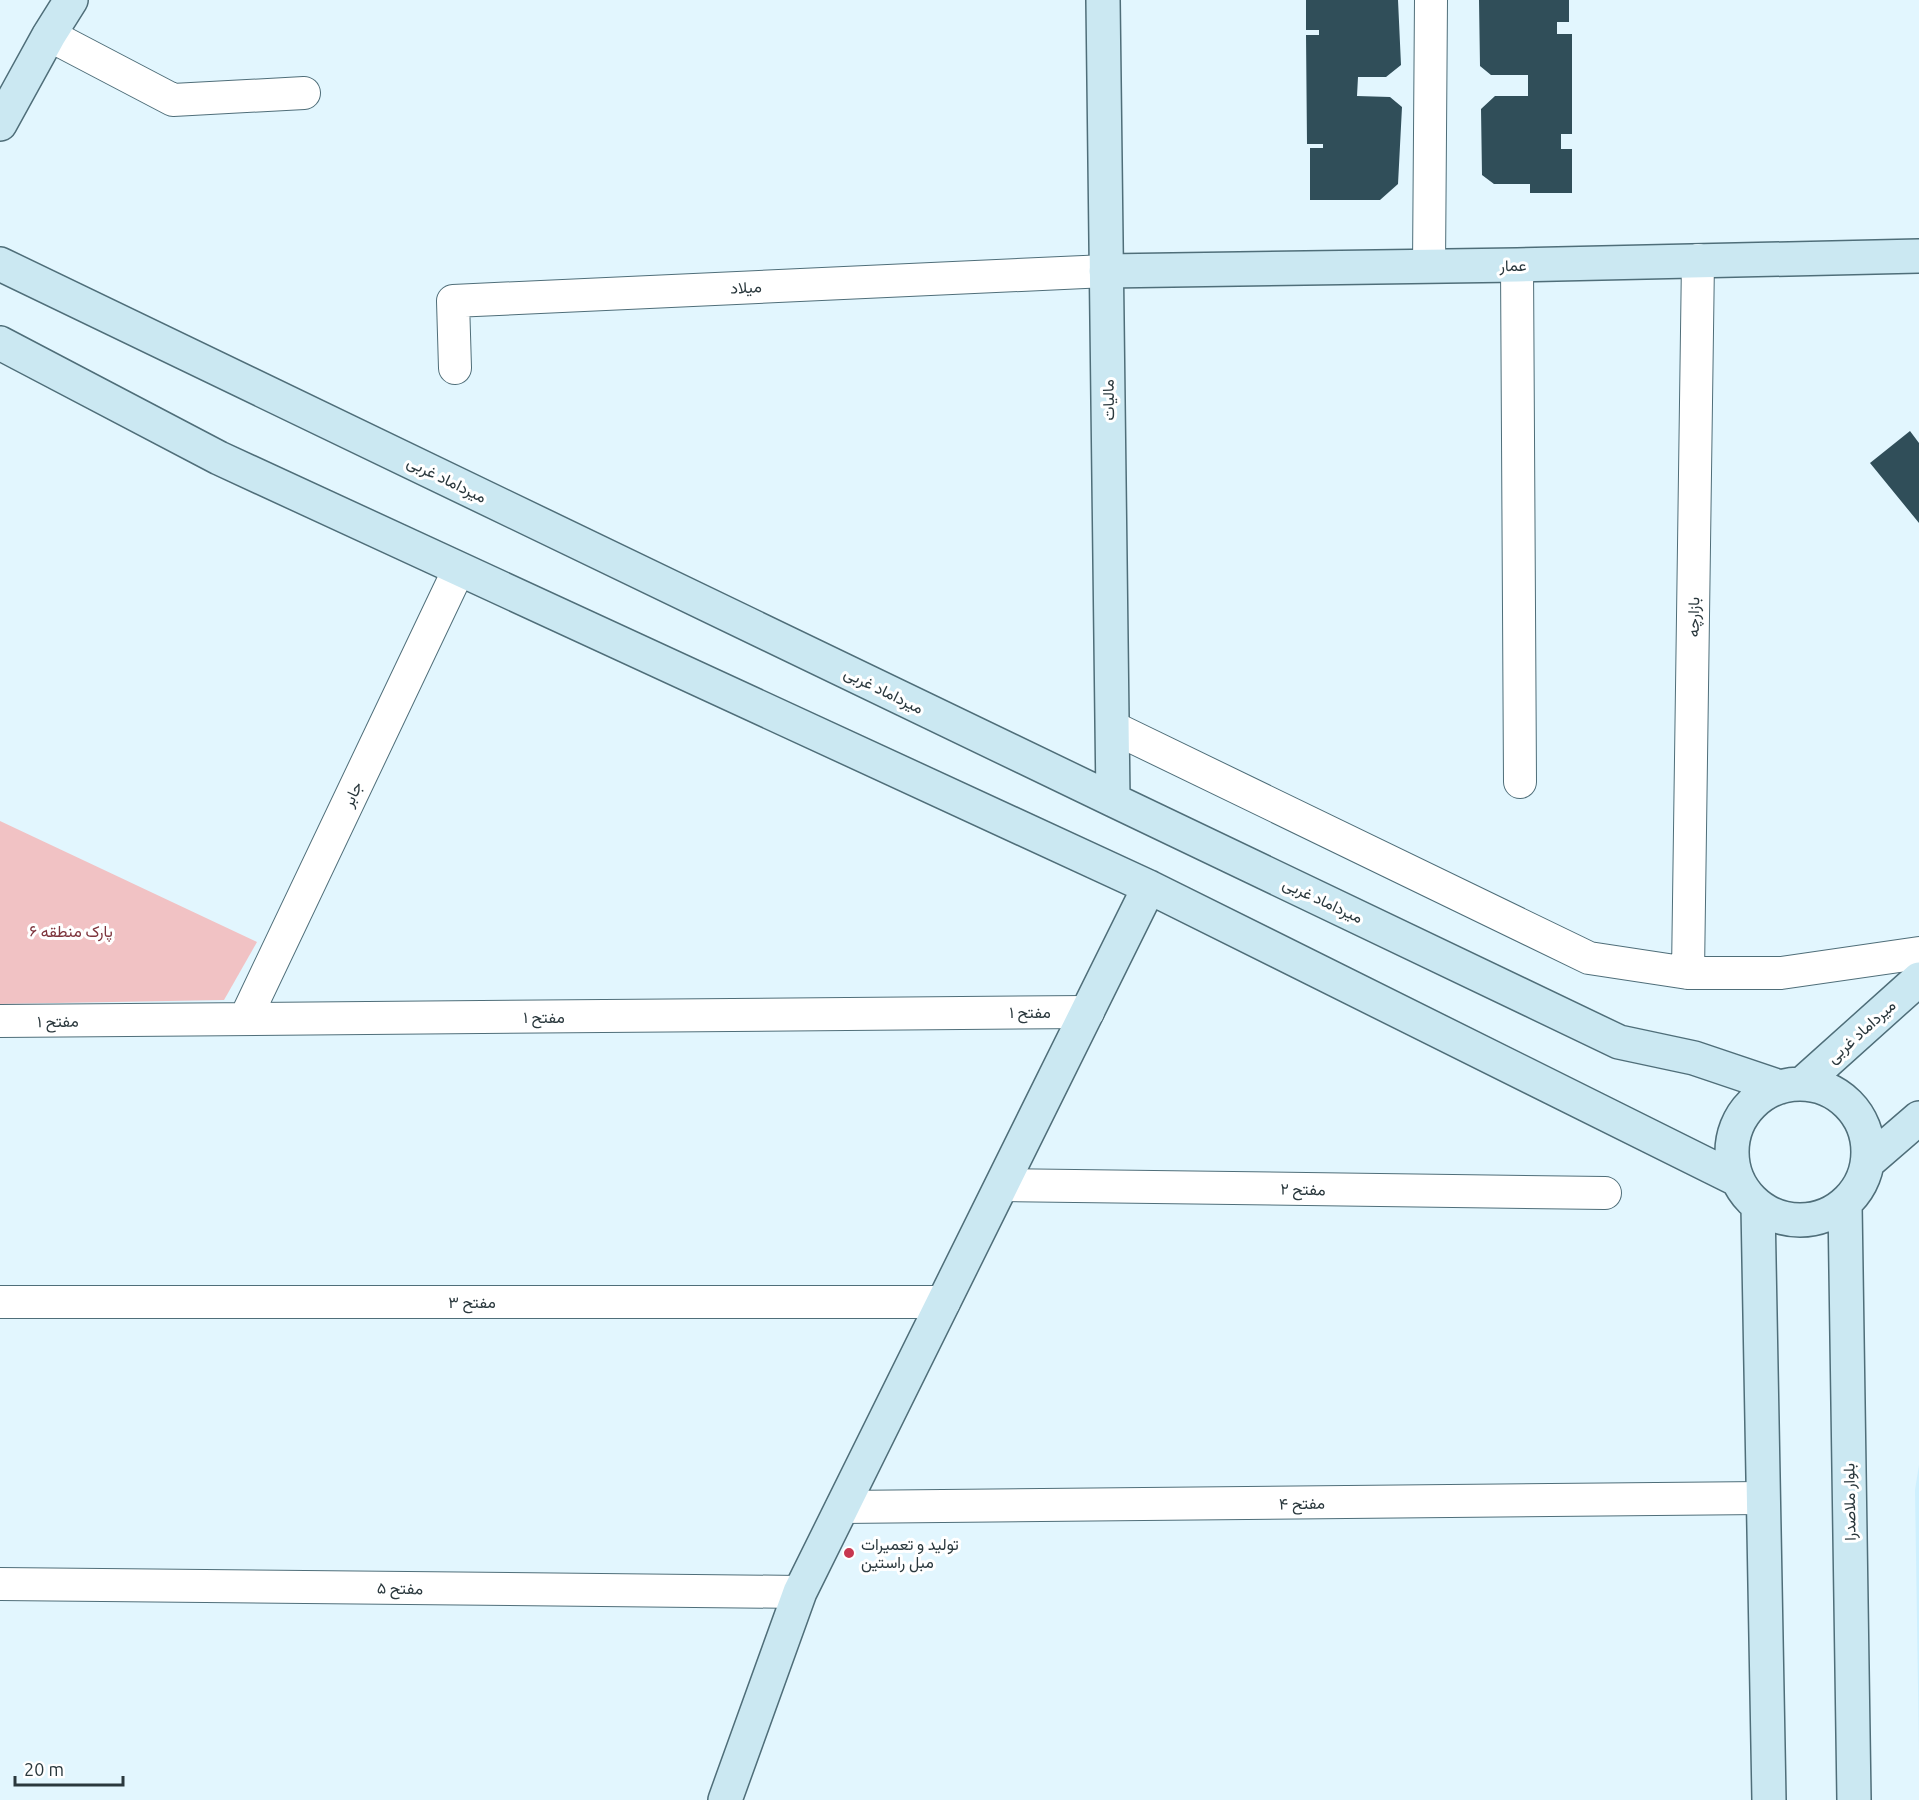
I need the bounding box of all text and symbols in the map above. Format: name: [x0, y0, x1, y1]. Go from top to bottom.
street label: عمار: [1498, 256, 1527, 276]
street label: میلاد: [730, 277, 762, 298]
street label: مالیات: [1099, 379, 1118, 421]
street label: میرداماد غربی: [404, 452, 490, 508]
street label: بازارچه: [1684, 597, 1705, 637]
street label: میرداماد غربی: [841, 663, 927, 719]
street label: جابر: [338, 778, 368, 811]
street label: میرداماد غربی: [1279, 874, 1366, 928]
park label: پارک منطقه ۶: [29, 922, 113, 943]
street label: میرداماد غربی: [1823, 996, 1900, 1068]
street label: مفتح ۱: [1009, 1003, 1051, 1024]
street label: مفتح ۱: [523, 1008, 565, 1029]
street label: مفتح ۱: [37, 1012, 79, 1033]
street label: مفتح ۲: [1280, 1180, 1326, 1201]
street label: مفتح ۳: [448, 1293, 496, 1314]
street label: بلوار ملاصدرا: [1839, 1463, 1861, 1541]
street label: مفتح ۴: [1279, 1494, 1325, 1515]
place label: تولید و تعمیرات مبل راستین: [861, 1535, 959, 1573]
marker: تولید و تعمیرات مبل راستین: [842, 1546, 856, 1560]
street label: مفتح ۵: [377, 1579, 423, 1600]
scale bar: [15, 1749, 123, 1787]
text: 20 m: [24, 1759, 64, 1779]

